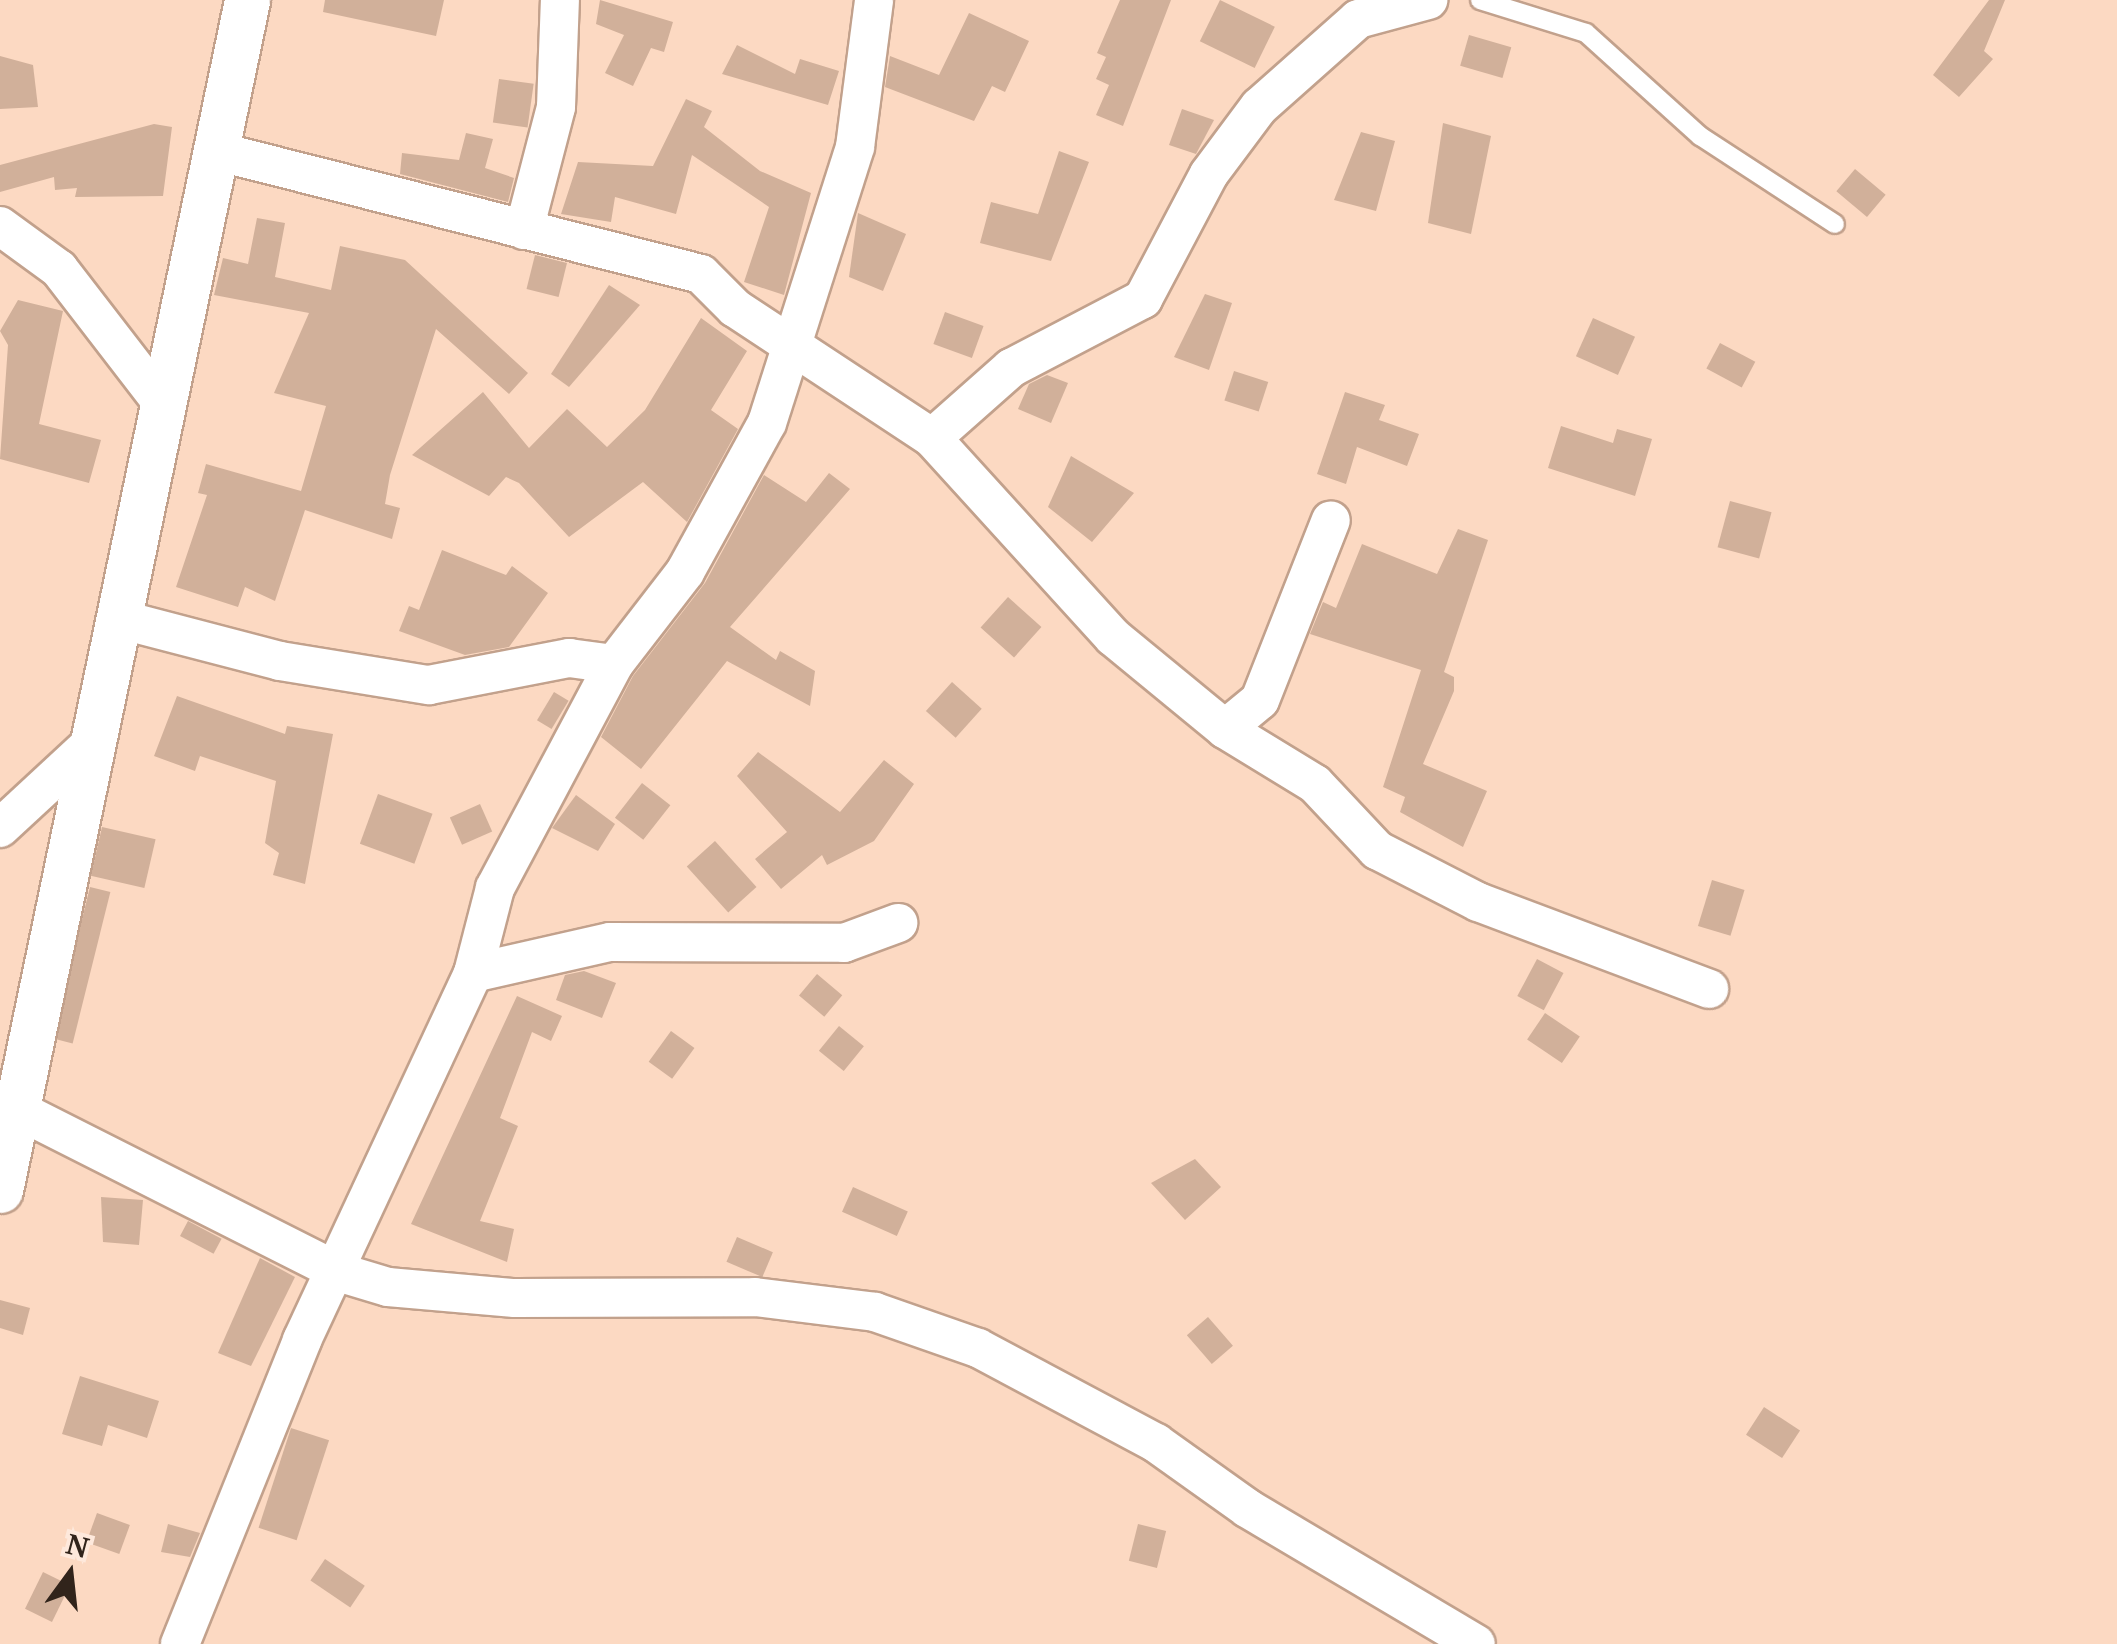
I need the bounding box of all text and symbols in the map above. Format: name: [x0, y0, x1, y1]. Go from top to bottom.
north arrow: [20, 1524, 120, 1624]
text: N: [62, 1524, 93, 1566]

